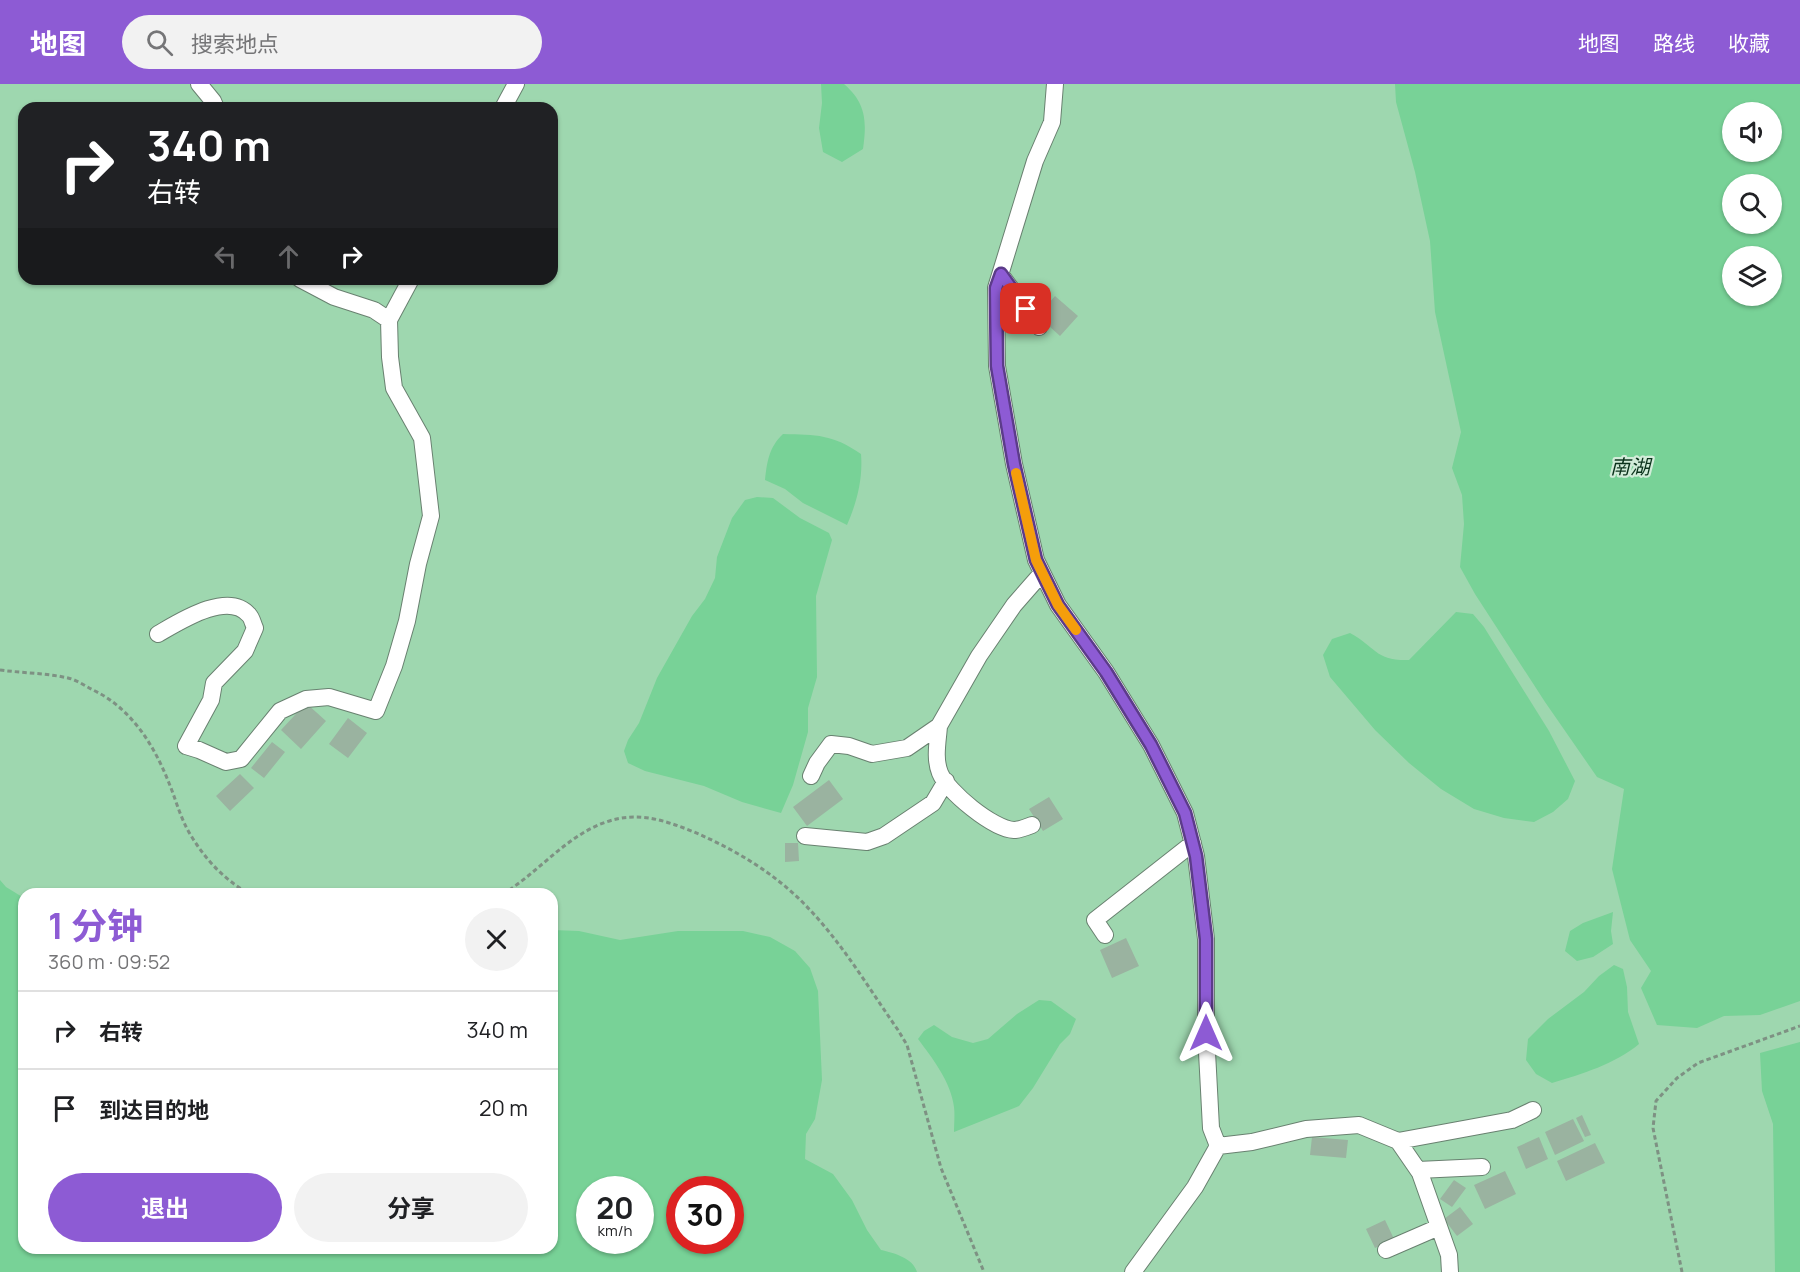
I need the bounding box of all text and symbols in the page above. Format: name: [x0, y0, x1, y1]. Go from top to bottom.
search box: [122, 15, 542, 69]
text: 地图: [30, 24, 86, 62]
icon: search: [143, 26, 176, 59]
text: 搜索地点: [191, 29, 279, 59]
text: 地图: [1578, 29, 1620, 57]
text: 路线: [1653, 29, 1695, 57]
text: 收藏: [1728, 29, 1770, 57]
map controls: [1722, 102, 1782, 306]
button: sound: [1722, 102, 1782, 162]
text: 340 m: [147, 116, 271, 174]
icon: right: [48, 126, 126, 204]
text: 右转: [147, 173, 201, 210]
button: search: [1722, 174, 1782, 234]
icon: left: [209, 240, 242, 273]
icon: ahead: [272, 240, 305, 273]
icon: right: [335, 240, 368, 273]
button: layers: [1722, 246, 1782, 306]
pin: [1000, 283, 1051, 334]
icon: arrive: [1009, 292, 1042, 325]
water label: 南湖: [1610, 453, 1653, 480]
text: 1 分钟: [48, 901, 143, 950]
button: close: [465, 908, 528, 971]
text: 360 m · 09:52: [48, 948, 170, 975]
position arrow: [1174, 1001, 1238, 1065]
icon: right: [48, 1014, 81, 1047]
text: 340 m: [466, 1015, 528, 1045]
text: 右转: [99, 1017, 143, 1047]
icon: arrive: [48, 1092, 81, 1125]
text: 20 m: [479, 1093, 528, 1123]
text: 到达目的地: [99, 1095, 209, 1125]
button: 退出: [48, 1173, 282, 1242]
button: 分享: [294, 1173, 528, 1242]
speed limit sign: 30: [666, 1176, 744, 1254]
text: 20: [596, 1187, 634, 1228]
text: km/h: [598, 1220, 632, 1241]

